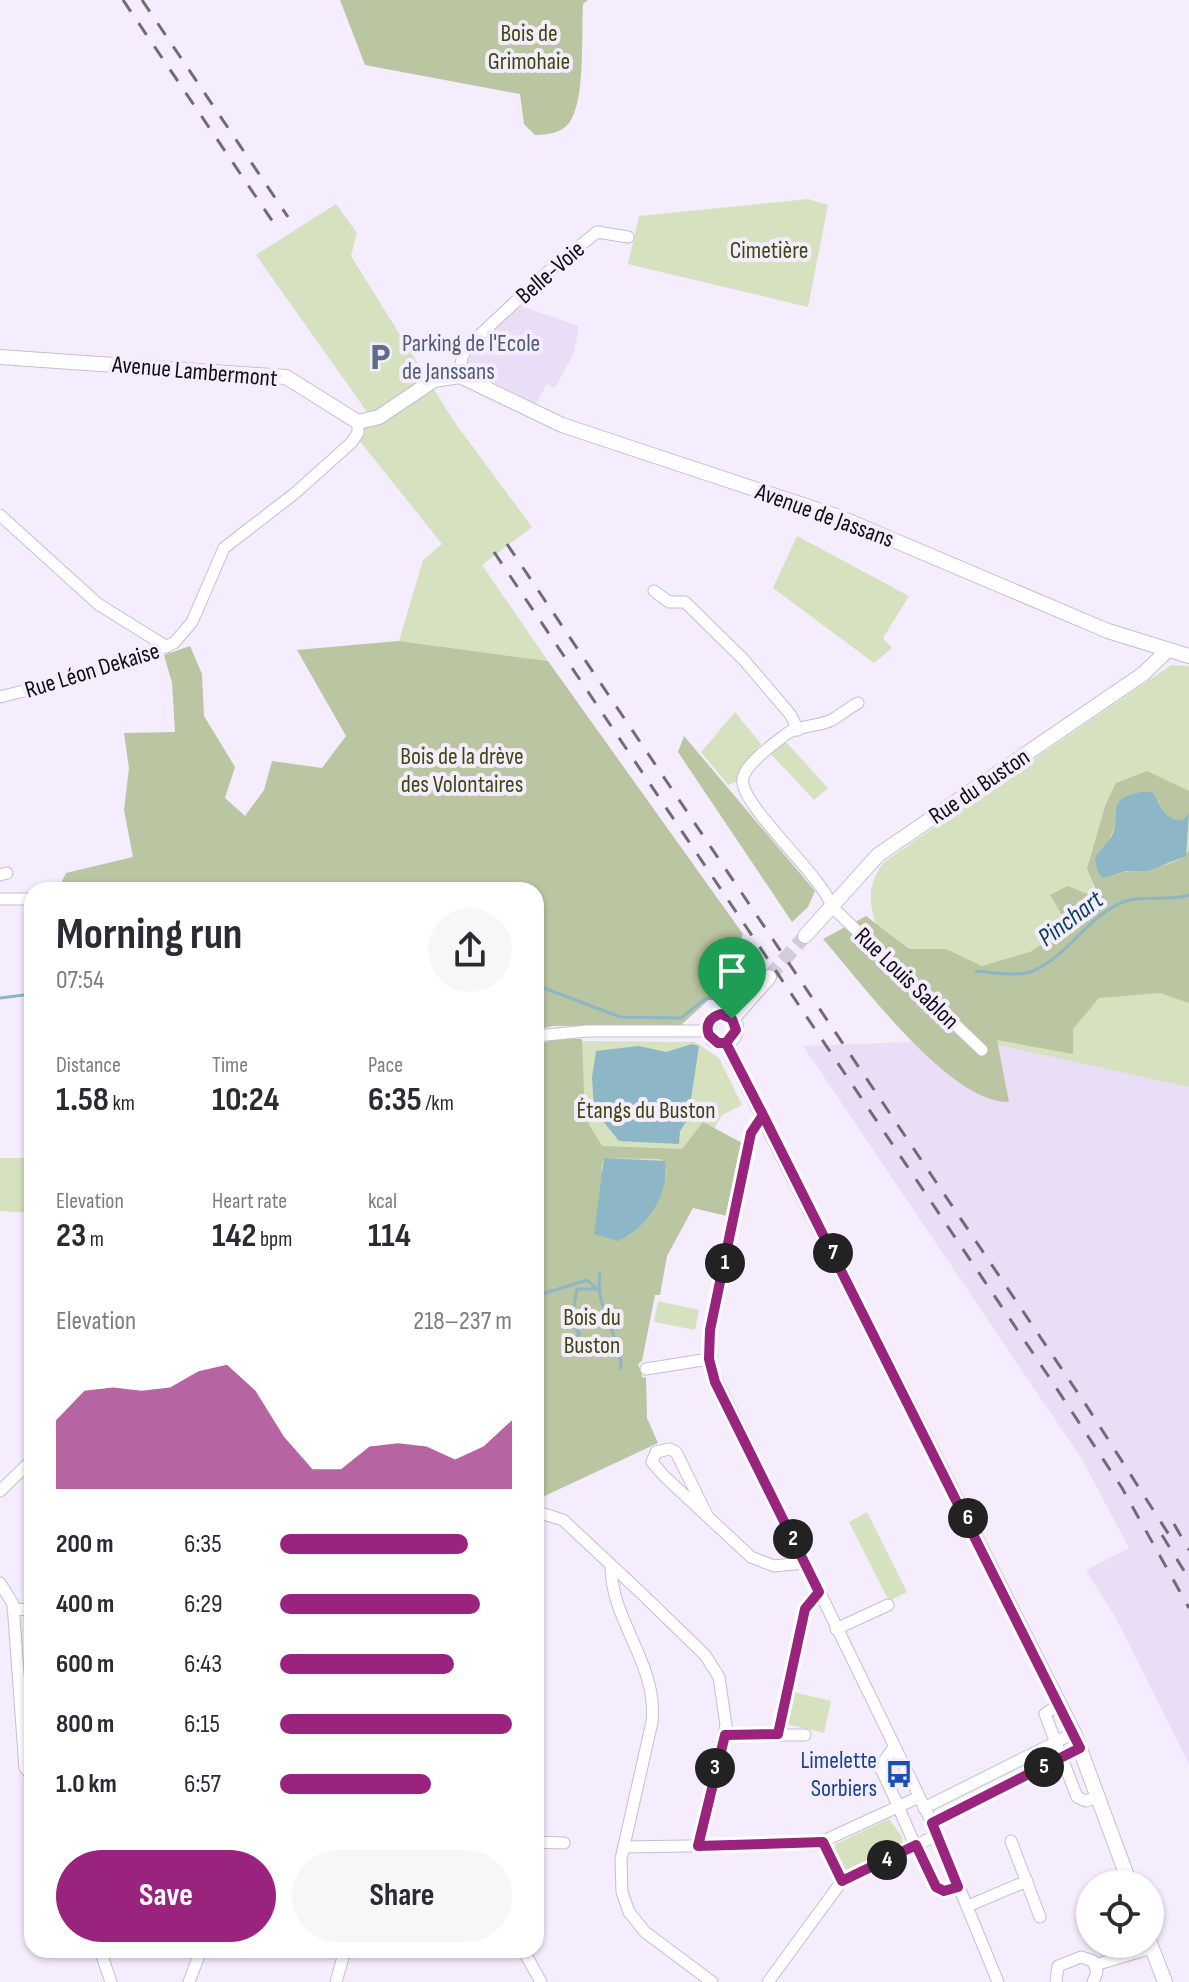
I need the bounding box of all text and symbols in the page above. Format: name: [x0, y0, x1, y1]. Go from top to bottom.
park label: Bois de Grimohaie: [488, 19, 570, 76]
street label: Belle-Voie: [510, 235, 591, 310]
park label: Cimetière: [730, 236, 808, 265]
place label: Parking de l'Ecole de Janssans: [402, 329, 540, 386]
parking icon: Parking de l'Ecole de Janssans: [365, 342, 395, 372]
street label: Avenue Lambermont: [110, 350, 279, 393]
street label: Avenue de Jassans: [751, 477, 898, 554]
street label: Rue Léon Dekaise: [21, 636, 163, 705]
park label: Bois de la drève des Volontaires: [400, 742, 524, 799]
street label: Rue du Buston: [923, 742, 1035, 831]
water label: Pinchart: [1032, 884, 1111, 954]
text: Morning run: [56, 908, 242, 961]
button: share: [428, 908, 512, 992]
street label: Rue Louis Sablon: [848, 921, 965, 1035]
pin: [698, 937, 766, 1019]
icon: arrive: [710, 949, 754, 993]
text: 07:54: [56, 965, 104, 996]
text: Distance: [56, 1052, 121, 1079]
text: Time: [212, 1052, 248, 1079]
text: Pace: [368, 1052, 403, 1079]
text: 1.58: [56, 1079, 109, 1120]
text: 10:24: [212, 1079, 279, 1120]
text: 6:35: [368, 1079, 422, 1120]
text: km: [109, 1090, 135, 1117]
text: /km: [422, 1090, 454, 1117]
park label: Étangs du Buston: [576, 1096, 716, 1125]
text: Elevation: [56, 1188, 124, 1215]
text: Heart rate: [212, 1188, 287, 1215]
text: kcal: [368, 1188, 397, 1215]
text: 23: [56, 1215, 86, 1256]
text: 142: [212, 1215, 256, 1256]
text: 114: [368, 1215, 411, 1256]
text: m: [86, 1226, 104, 1253]
text: bpm: [256, 1226, 292, 1253]
pin: 7: [813, 1233, 853, 1273]
text: 7: [828, 1239, 838, 1266]
pin: 1: [705, 1243, 745, 1283]
text: 1: [721, 1249, 729, 1276]
park label: Bois du Buston: [563, 1303, 621, 1360]
text: Elevation: [56, 1306, 136, 1337]
text: 218–237 m: [413, 1306, 512, 1337]
pin: 6: [948, 1498, 988, 1538]
text: 6: [963, 1504, 973, 1531]
pin: 2: [773, 1519, 813, 1559]
text: 2: [788, 1525, 798, 1552]
text: 200 m: [56, 1529, 113, 1560]
text: 6:35: [184, 1529, 222, 1560]
text: 400 m: [56, 1589, 114, 1620]
text: 6:29: [184, 1589, 223, 1620]
text: 600 m: [56, 1649, 114, 1680]
text: 6:43: [184, 1649, 222, 1680]
text: 800 m: [56, 1709, 114, 1740]
text: 6:15: [184, 1709, 220, 1740]
place label: Limelette Sorbiers: [800, 1746, 877, 1803]
pin: 5: [1024, 1747, 1064, 1787]
pin: 3: [695, 1748, 735, 1788]
text: 5: [1039, 1753, 1049, 1780]
text: 3: [710, 1754, 720, 1781]
bus stop icon: Limelette Sorbiers: [884, 1759, 914, 1789]
text: 1.0 km: [56, 1769, 117, 1800]
text: 6:57: [184, 1769, 221, 1800]
pin: 4: [867, 1840, 907, 1880]
text: 4: [882, 1846, 892, 1873]
button: Save: [56, 1850, 276, 1942]
button: Share: [292, 1850, 512, 1942]
map controls: [1076, 1870, 1164, 1958]
button: locate: [1076, 1870, 1164, 1958]

